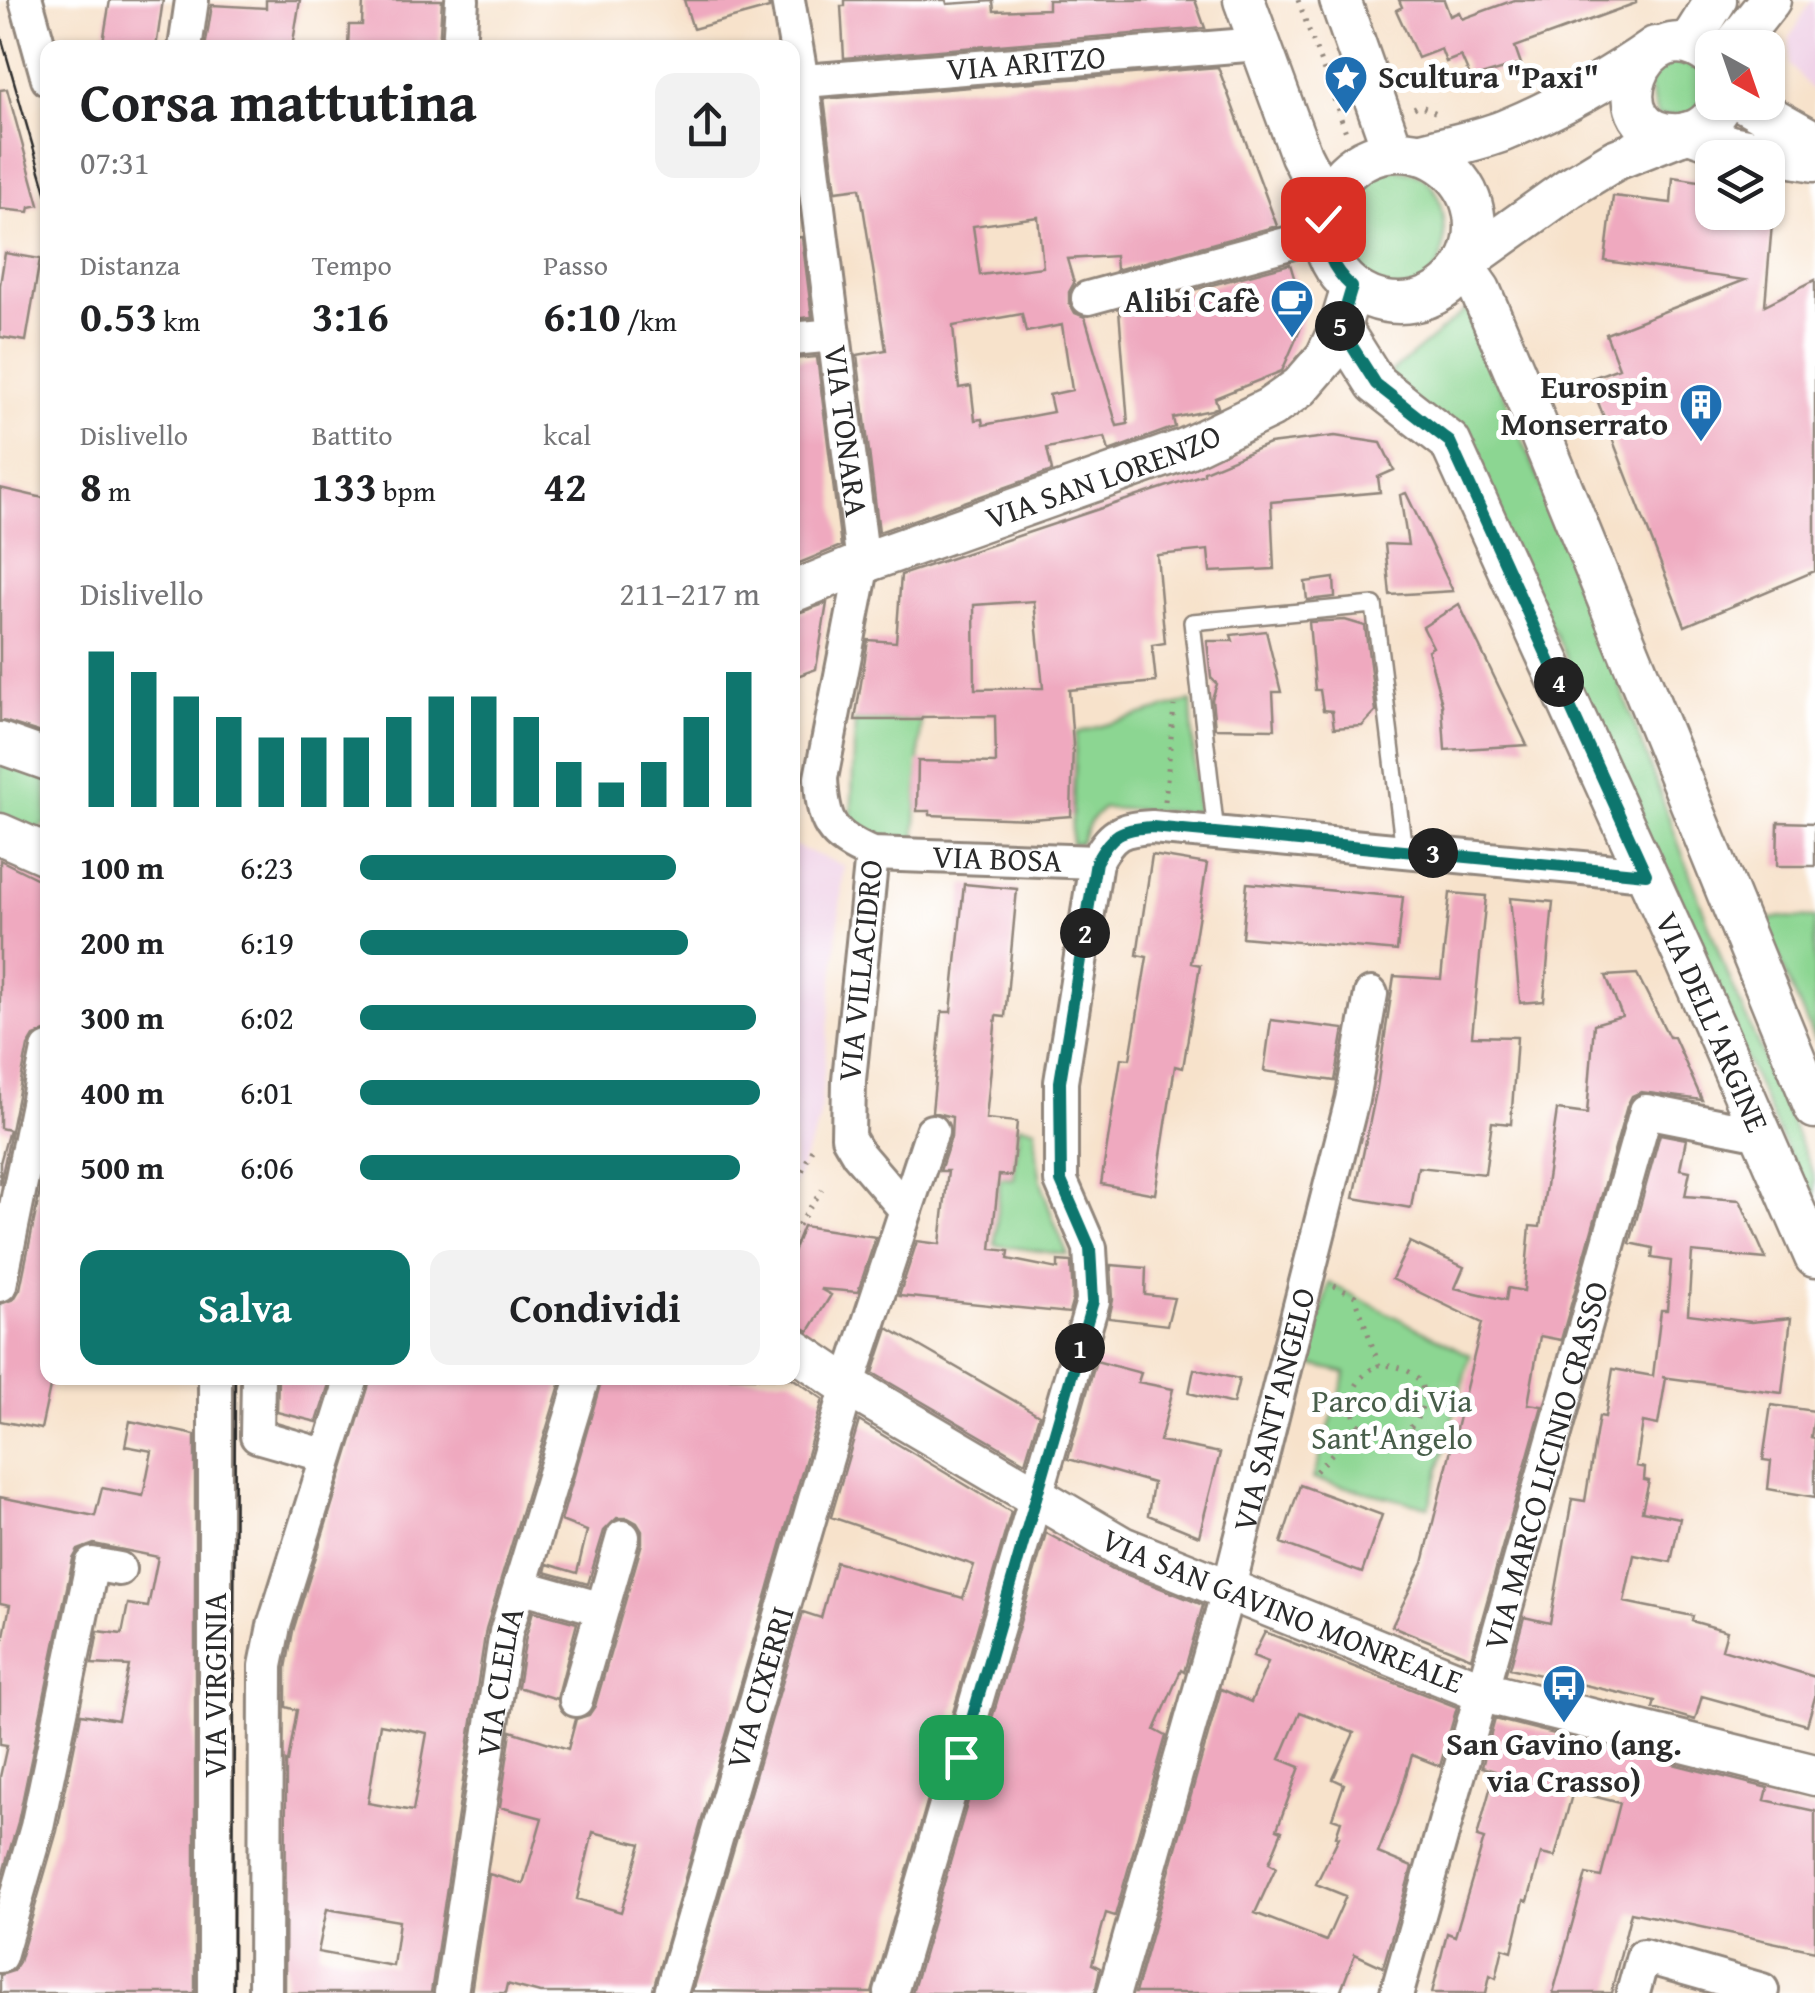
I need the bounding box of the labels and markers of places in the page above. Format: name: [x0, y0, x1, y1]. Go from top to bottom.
place label: Scultura "Paxi": [1378, 53, 1599, 100]
place icon: Scultura "Paxi": [1323, 54, 1369, 115]
pin: [1281, 177, 1366, 262]
place label: Alibi Cafè: [1124, 277, 1260, 324]
cafe icon: Alibi Cafè: [1269, 278, 1315, 339]
pin: 5: [1315, 301, 1365, 351]
place label: Eurospin Monserrato: [1500, 363, 1668, 447]
building icon: Eurospin Monserrato: [1678, 382, 1724, 443]
pin: 4: [1534, 657, 1584, 707]
pin: 3: [1408, 828, 1458, 878]
pin: 2: [1060, 908, 1110, 958]
pin: 1: [1055, 1323, 1105, 1373]
bus stop icon: San Gavino (ang. via Crasso): [1541, 1663, 1587, 1724]
pin: [919, 1715, 1004, 1800]
place label: San Gavino (ang. via Crasso): [1446, 1720, 1682, 1804]

